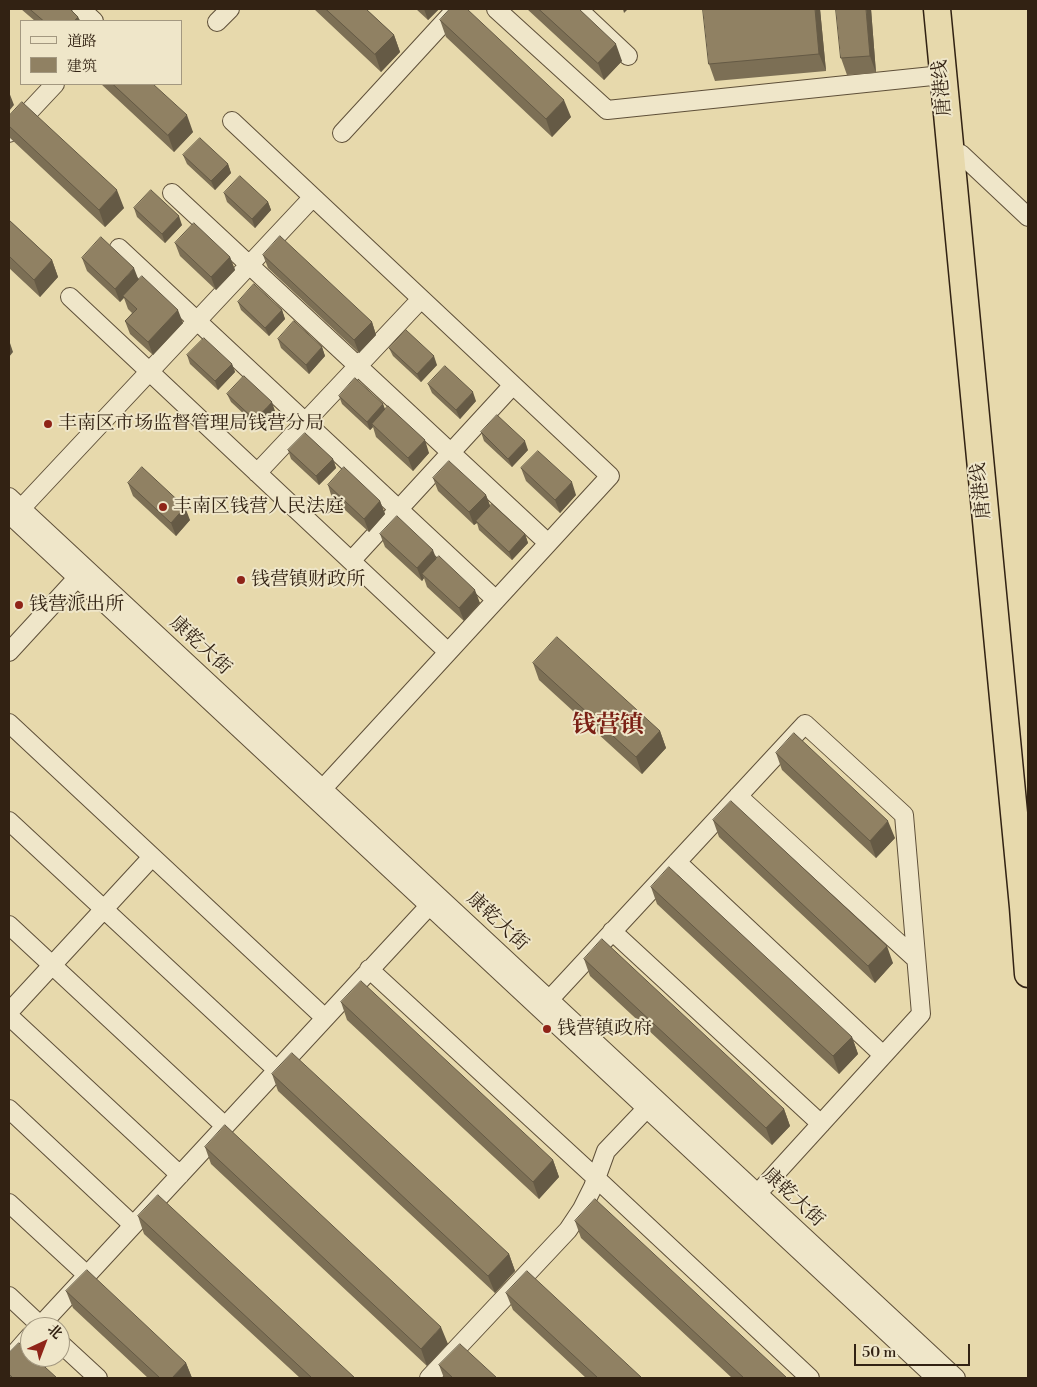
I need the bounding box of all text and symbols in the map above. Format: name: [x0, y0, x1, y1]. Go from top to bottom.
legend: [20, 20, 182, 85]
text: 道路: [67, 32, 97, 51]
text: 建筑: [67, 57, 97, 76]
street label: 唐港线: [929, 59, 957, 117]
place label: 丰南区市场监督管理局钱营分局: [58, 413, 324, 435]
marker: 丰南区市场监督管理局钱营分局: [42, 418, 54, 430]
street label: 唐港线: [968, 461, 996, 521]
place label: 丰南区钱营人民法庭: [173, 496, 344, 518]
marker: 丰南区钱营人民法庭: [157, 501, 169, 513]
place label: 钱营镇财政所: [251, 569, 365, 591]
marker: 钱营镇财政所: [235, 574, 247, 586]
place label: 钱营派出所: [29, 594, 124, 616]
marker: 钱营派出所: [13, 599, 25, 611]
street label: 康乾大街: [164, 612, 236, 680]
district label: 钱营镇: [572, 712, 644, 740]
street label: 康乾大街: [461, 888, 533, 956]
place label: 钱营镇政府: [557, 1018, 652, 1040]
marker: 钱营镇政府: [541, 1023, 553, 1035]
street label: 康乾大街: [757, 1164, 829, 1232]
north arrow: [20, 1317, 70, 1367]
text: 北: [43, 1320, 66, 1343]
scale bar: [857, 1334, 973, 1366]
text: 50 m: [862, 1343, 896, 1362]

